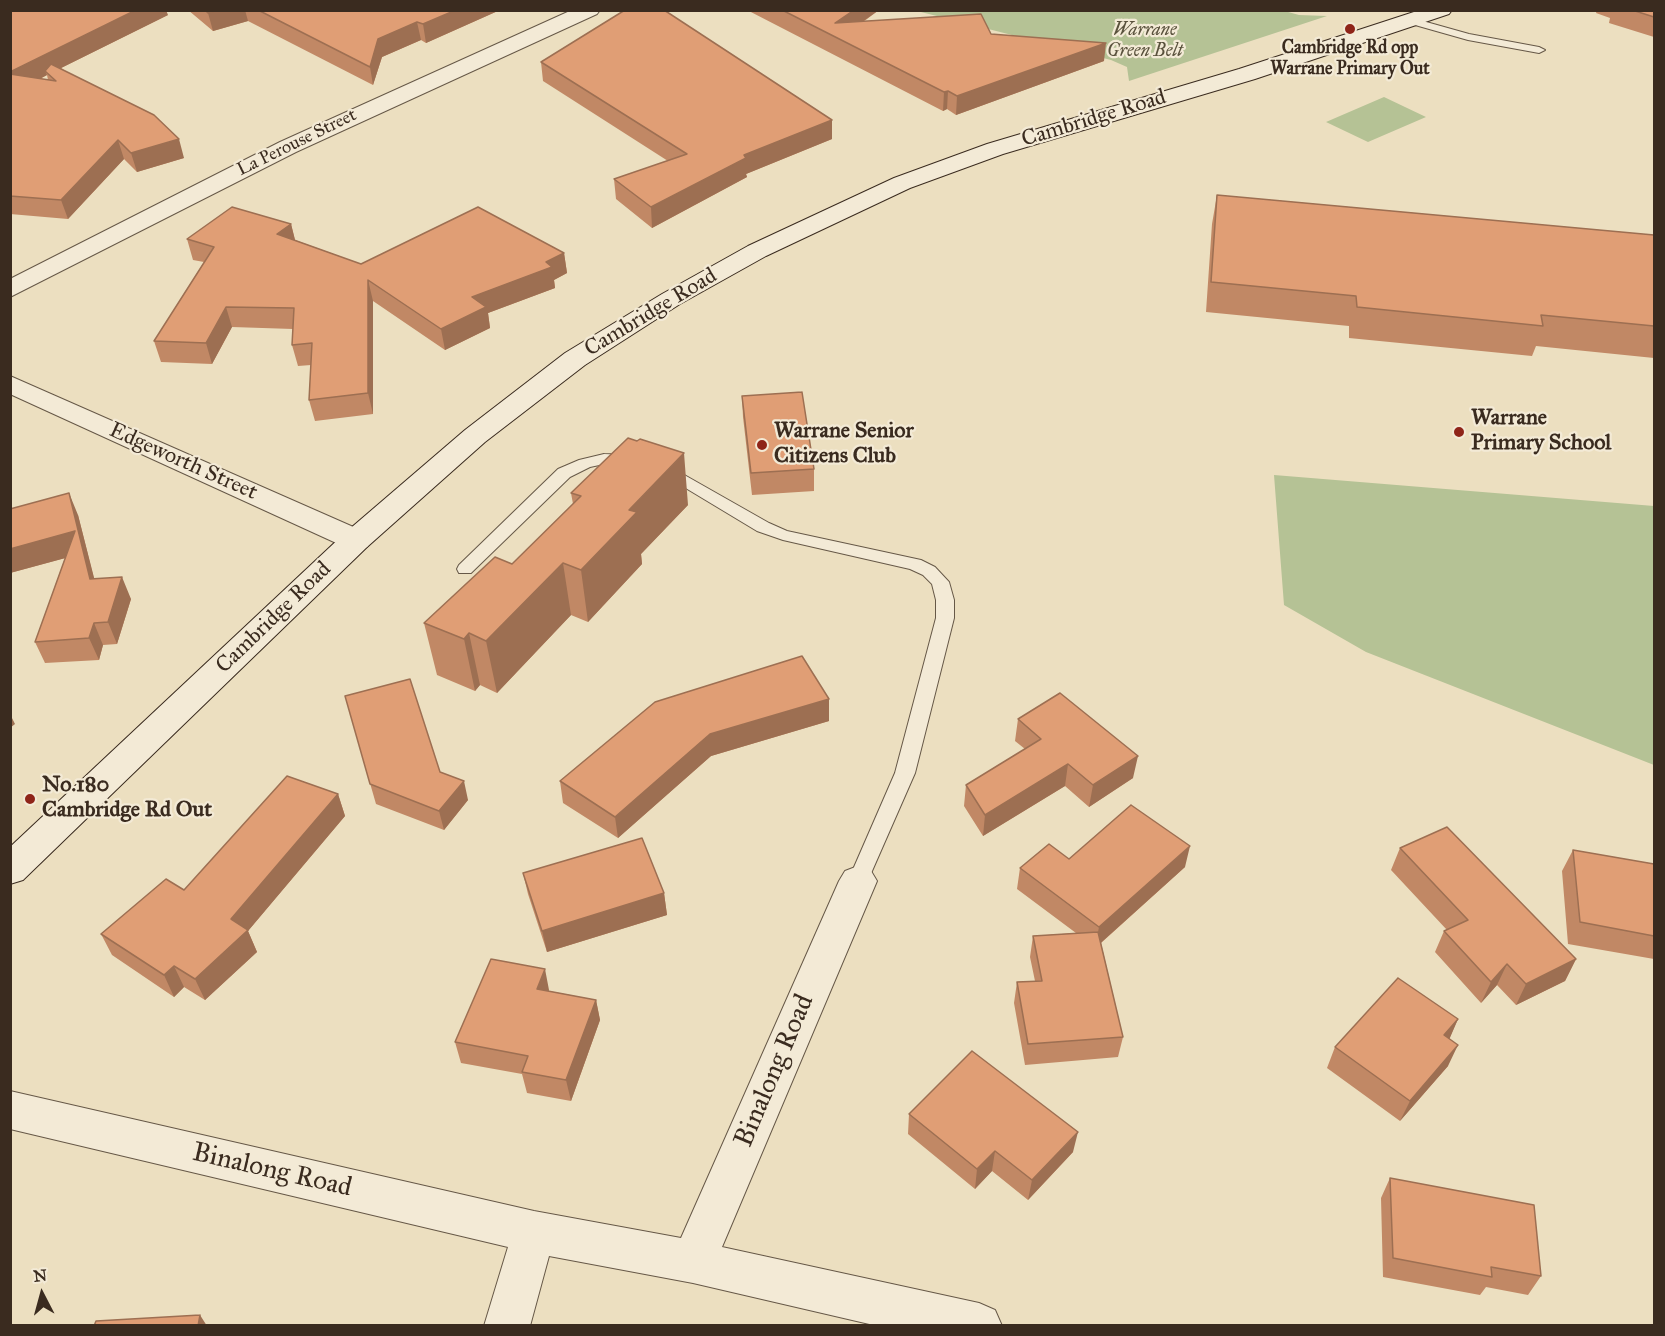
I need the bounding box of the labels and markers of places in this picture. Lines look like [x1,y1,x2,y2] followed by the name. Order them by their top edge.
[1343,22,1357,36] marker: Cambridge Rd opp Warrane Primary Out
[1270,38,1430,80] place label: Cambridge Rd opp Warrane Primary Out
[1471,406,1611,458] place label: Warrane Primary School
[774,419,914,470] place label: Warrane Senior Citizens Club
[1452,425,1466,439] marker: Warrane Primary School
[755,438,769,452] marker: Warrane Senior Citizens Club
[42,773,212,824] place label: No.180 Cambridge Rd Out
[23,792,37,806] marker: No.180 Cambridge Rd Out

